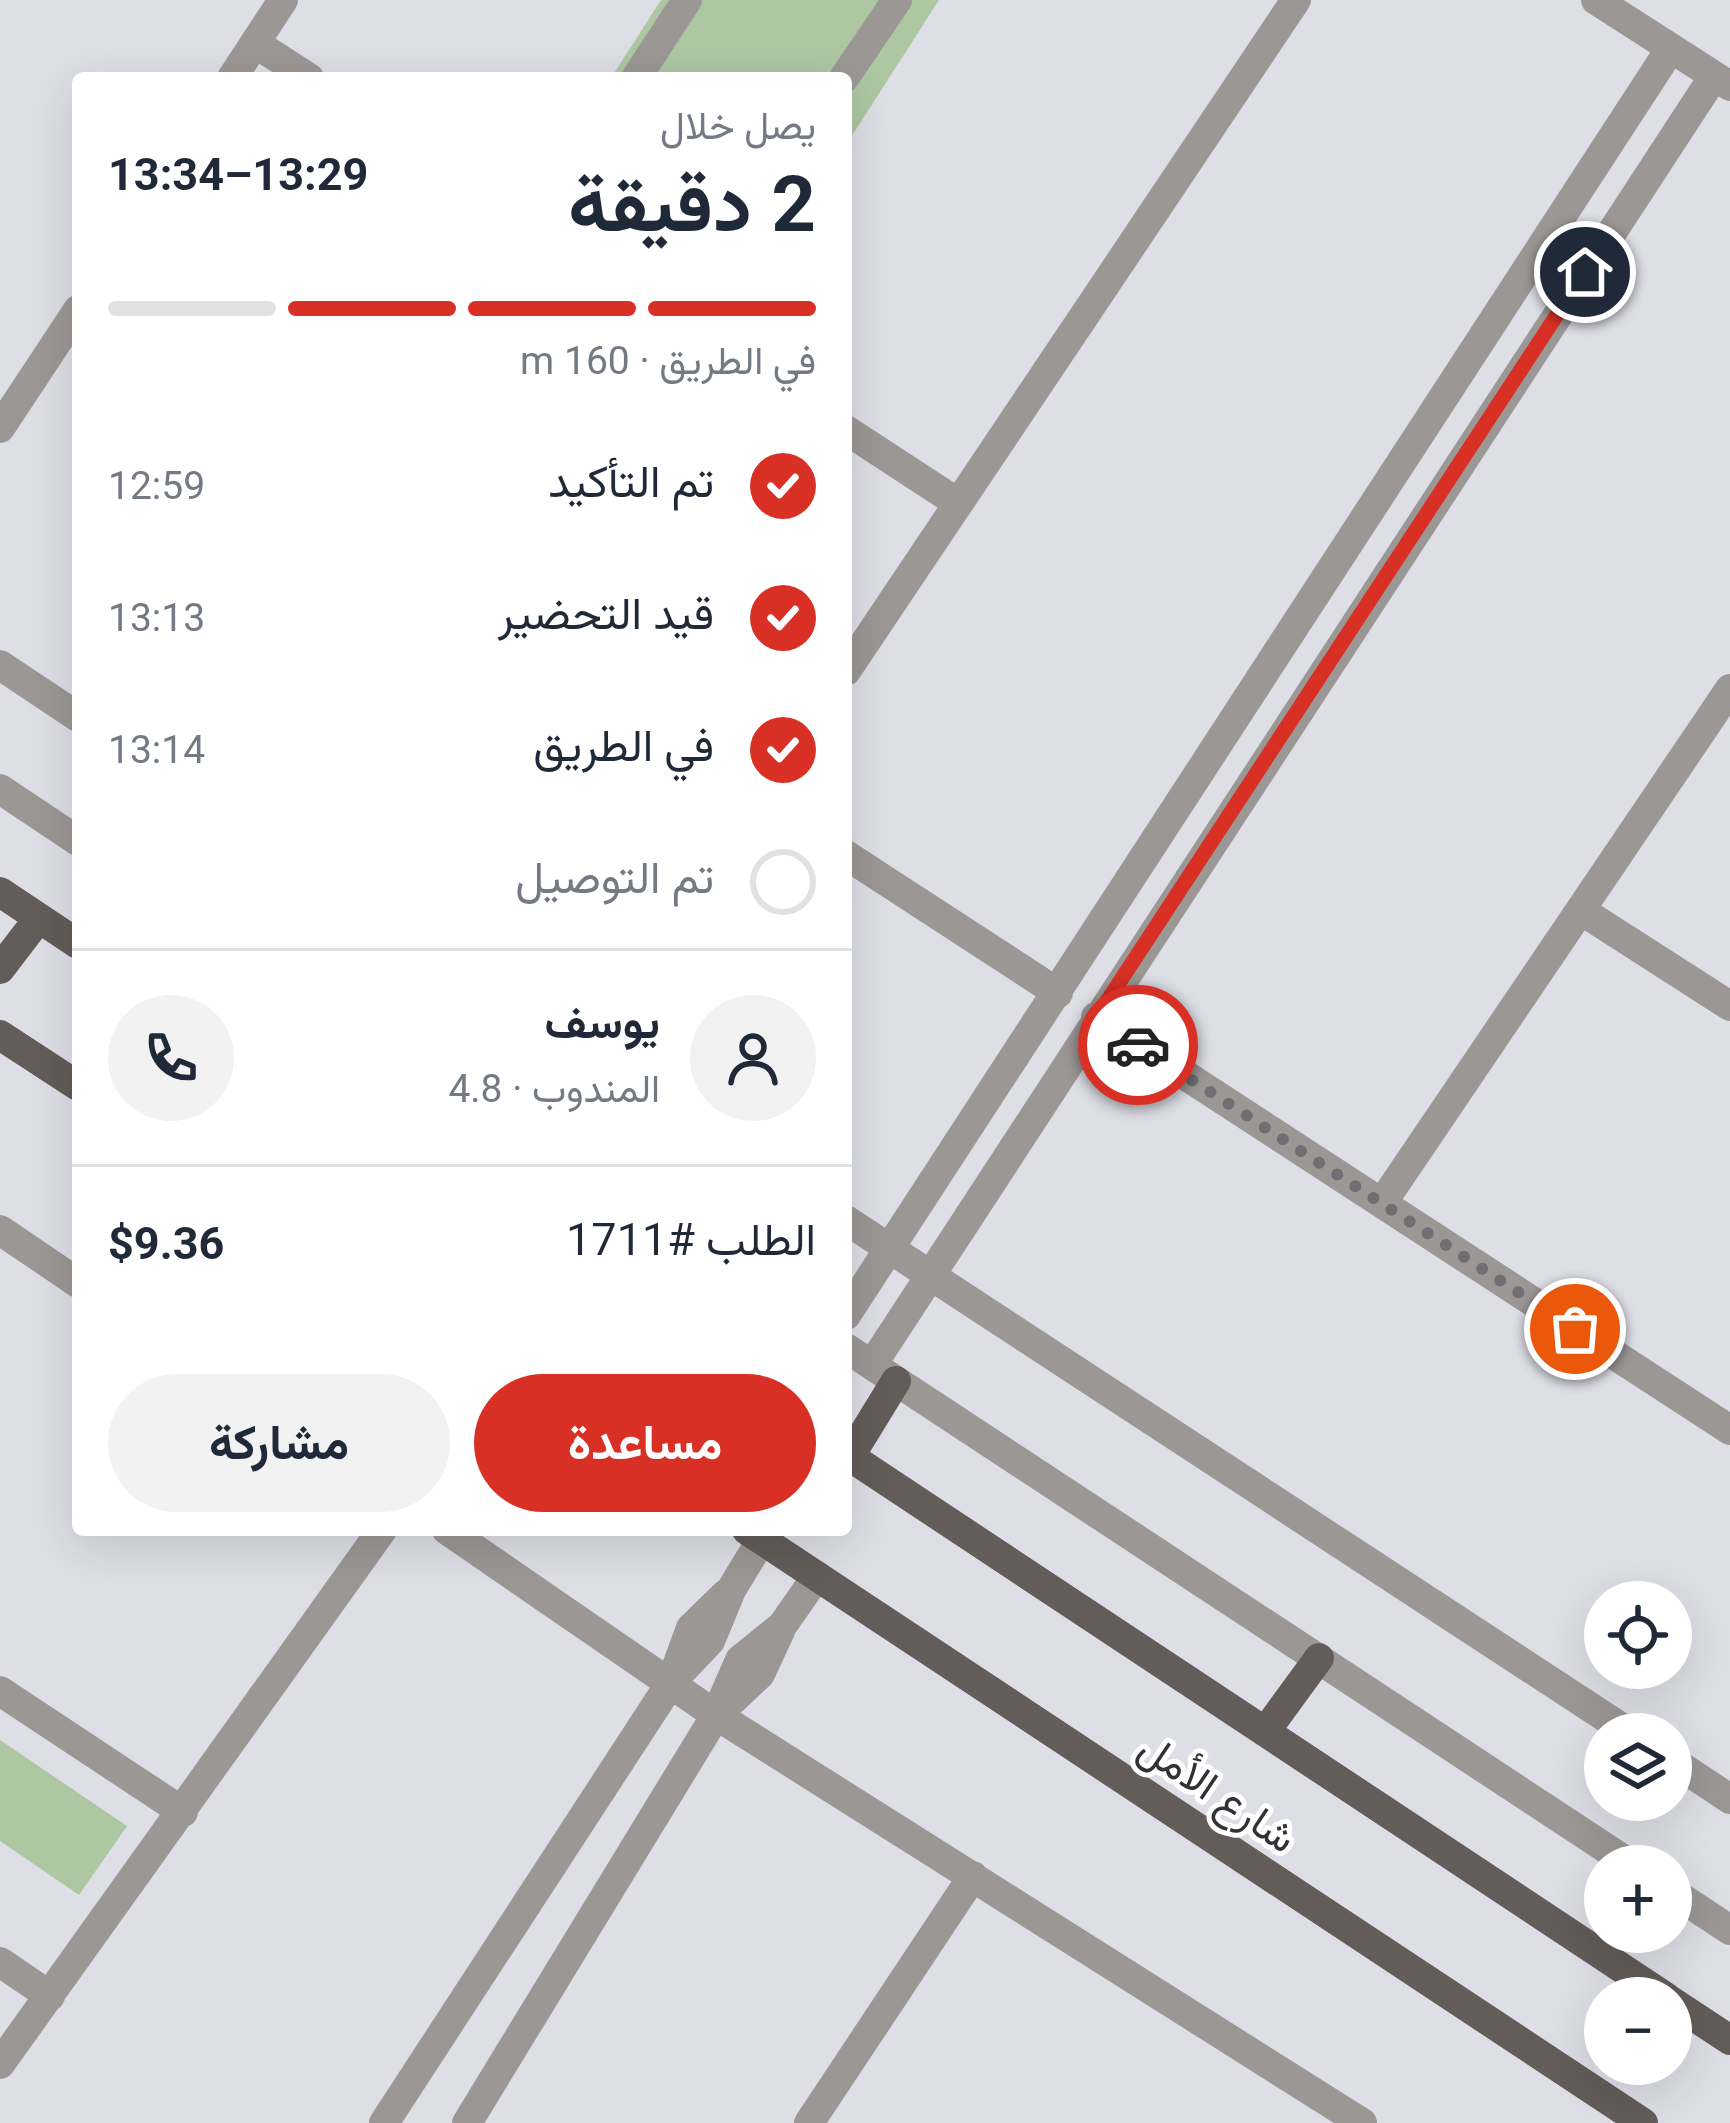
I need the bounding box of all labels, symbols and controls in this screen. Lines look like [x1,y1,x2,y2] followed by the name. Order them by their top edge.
[660,103,816,149] text: يصل خلال
[108,148,368,201] text: 13:29–13:34
[568,159,816,250] text: 2 دقيقة
[1534,221,1636,323] pin
[1552,239,1618,305] icon: home
[520,338,816,384] text: في الطريق · 160 m
[750,453,816,519] icon: check
[548,455,714,508] text: تم التأكيد
[108,463,205,509] text: 12:59
[750,585,816,651] icon: check
[498,587,714,640] text: قيد التحضير
[108,595,205,641] text: 13:13
[750,717,816,783] icon: check
[533,719,714,772] text: في الطريق
[108,727,205,773] text: 13:14
[515,851,714,904] text: تم التوصيل
[1078,985,1198,1105] courier
[108,995,234,1121] button: phone
[690,995,816,1121] button: person
[545,996,660,1049] text: يوسف
[1105,1012,1171,1078] icon: car
[448,1066,660,1112] text: المندوب · 4.8
[566,1213,816,1266] text: الطلب #1711
[108,1217,224,1270] text: $9.36
[1524,1278,1626,1380] pin
[1542,1296,1608,1362] icon: bag
[108,1374,450,1512] button: مشاركة
[474,1374,816,1512] button: مساعدة
[1584,1581,1692,2085] map controls
[1584,1581,1692,1689] button: locate
[1584,1713,1692,1821] button: layers
[1128,1722,1306,1866] street label: شارع الأمل
[1584,1845,1692,1953] button: +
[1584,1977,1692,2085] button: −

